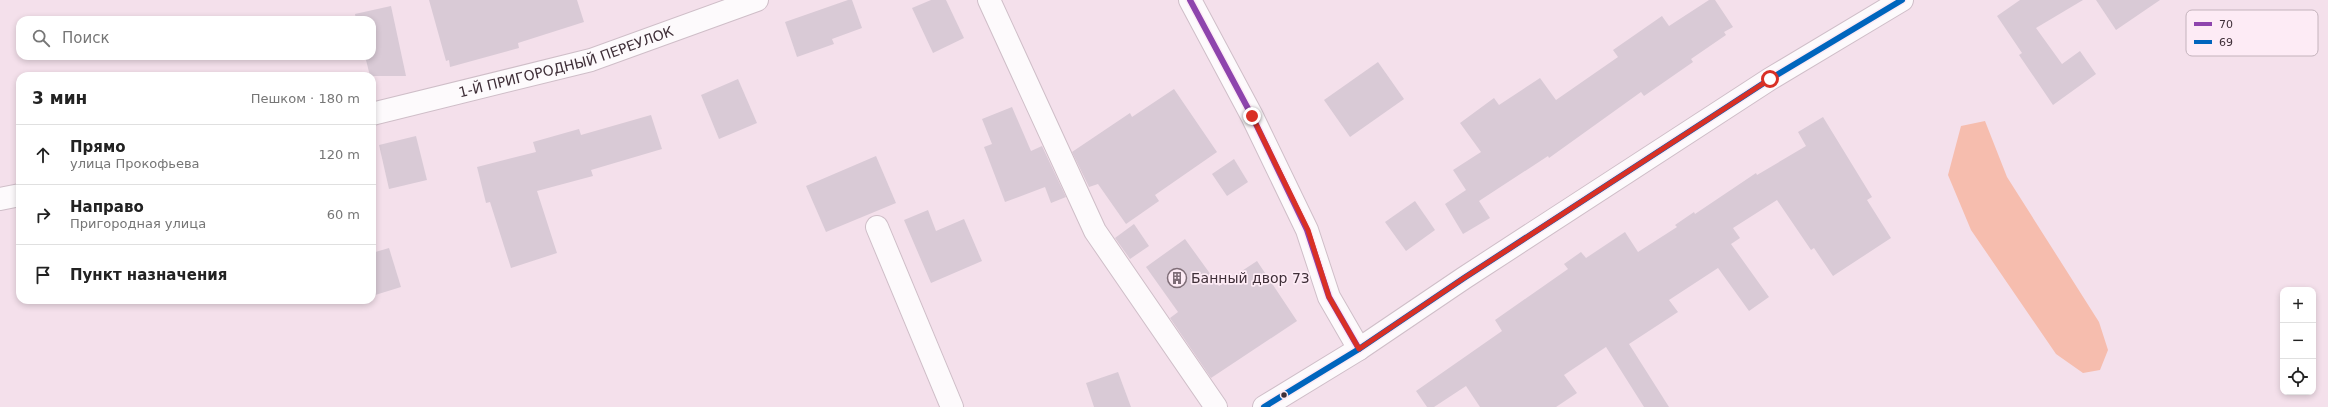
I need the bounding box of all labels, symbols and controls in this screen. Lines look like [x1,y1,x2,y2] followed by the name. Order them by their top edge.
[2186,10,2318,56] legend
[16,16,376,60] search box
[2219,18,2233,31] text: 70
[457,23,676,100] street label: 1-Й ПРИГОРОДНЫЙ ПЕРЕУЛОК
[30,27,52,49] icon: search
[62,29,110,47] text: Поиск
[2219,36,2233,49] text: 69
[1761,70,1779,88] route start
[32,88,87,108] text: 3 мин
[251,91,360,106] text: Пешком · 180 m
[1243,107,1261,125] route end
[70,138,126,156] text: Прямо
[32,144,54,166] icon: ahead
[318,147,360,162] text: 120 m
[70,156,200,171] text: улица Прокофьева
[70,198,144,216] text: Направо
[32,204,54,226] icon: right
[327,207,360,222] text: 60 m
[70,216,206,231] text: Пригородная улица
[32,264,54,286] icon: arrive
[70,266,227,284] text: Пункт назначения
[1166,267,1188,289] building icon: Банный двор 73
[1191,270,1310,286] place label: Банный двор 73
[2280,287,2316,395] map controls
[2280,287,2316,323] button: +
[2280,323,2316,359] button: −
[2280,359,2316,395] button: locate
[1279,390,1289,400] unlabelled marker

